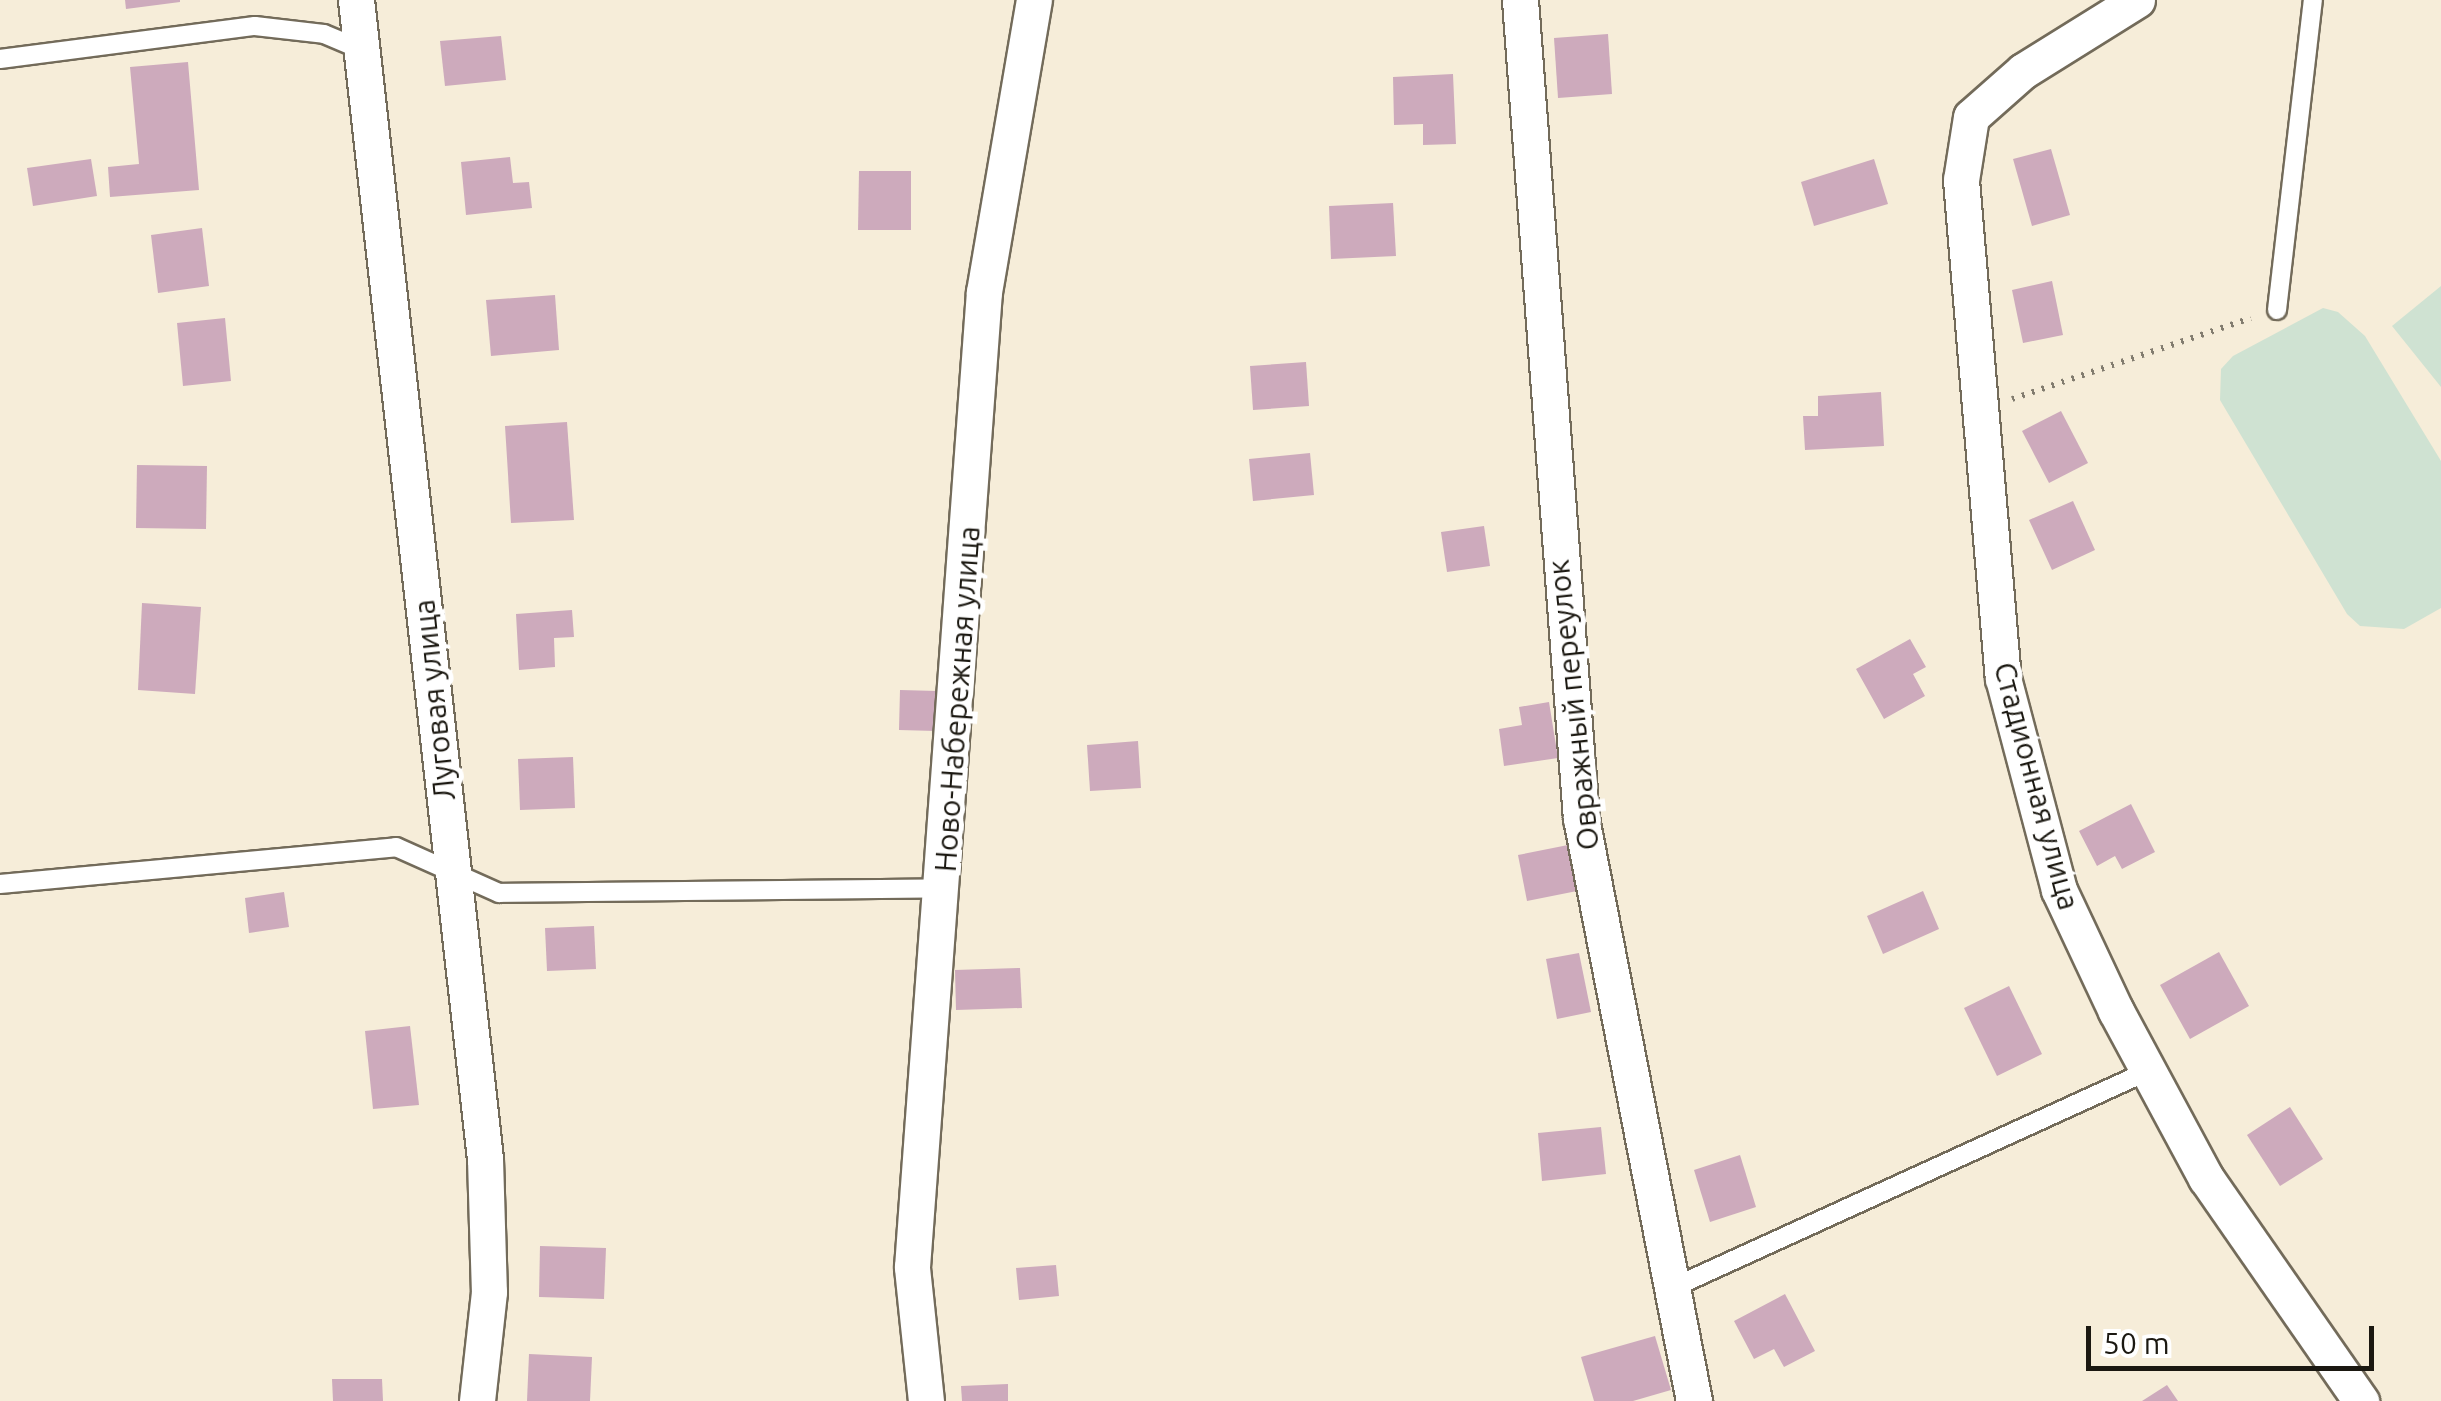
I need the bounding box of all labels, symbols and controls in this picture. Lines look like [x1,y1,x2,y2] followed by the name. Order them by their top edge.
[927,525,987,873] street label: Ново-Набережная улица
[1540,558,1606,852] street label: Овражный переулок
[406,598,462,802] street label: Луговая улица
[1987,658,2087,914] street label: Стадионная улица
[2091,1306,2378,1368] scale bar
[2103,1326,2170,1360] text: 50 m

